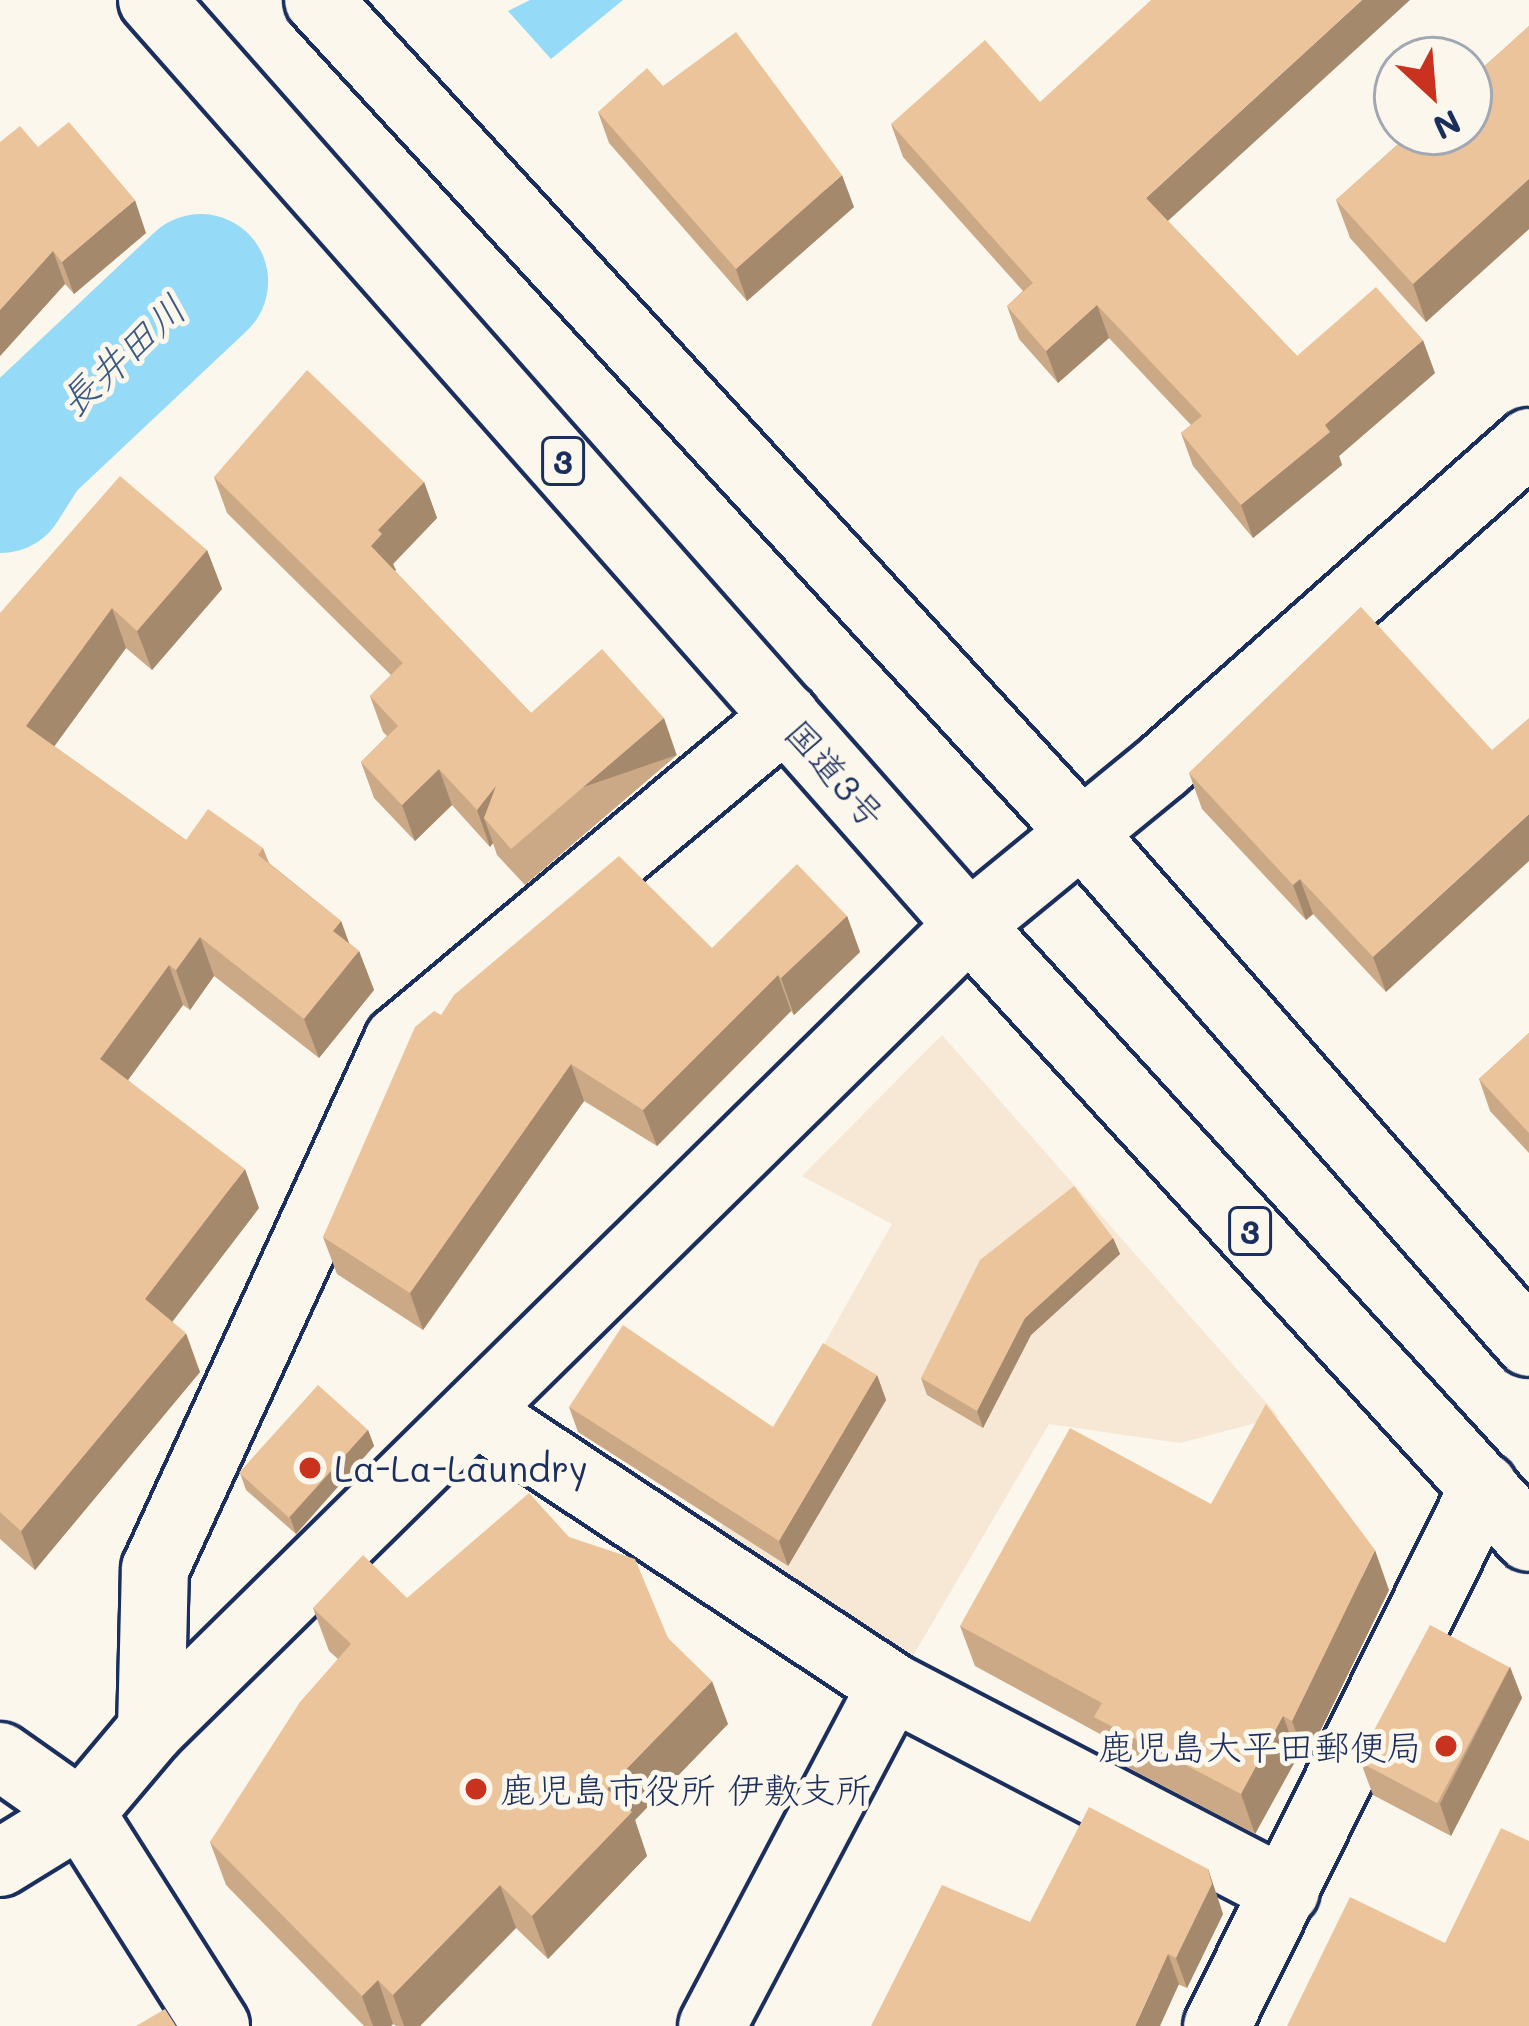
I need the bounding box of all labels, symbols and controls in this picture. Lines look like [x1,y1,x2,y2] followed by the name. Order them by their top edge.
[1373,36,1493,156] north arrow
[1427,101,1468,151] text: N
[49,285,195,425] water label: 長井田川
[539,434,587,488] road number: 3
[777,710,895,836] street label: 国道3号
[1226,1204,1274,1258] road number: 3
[334,1446,588,1490] place label: La-La-Laundry
[297,1455,323,1481] marker: La-La-Laundry
[1098,1724,1422,1768] place label: 鹿児島大平田郵便局
[1433,1733,1459,1759] marker: 鹿児島大平田郵便局
[500,1767,872,1811] place label: 鹿児島市役所 伊敷支所
[463,1776,489,1802] marker: 鹿児島市役所 伊敷支所

